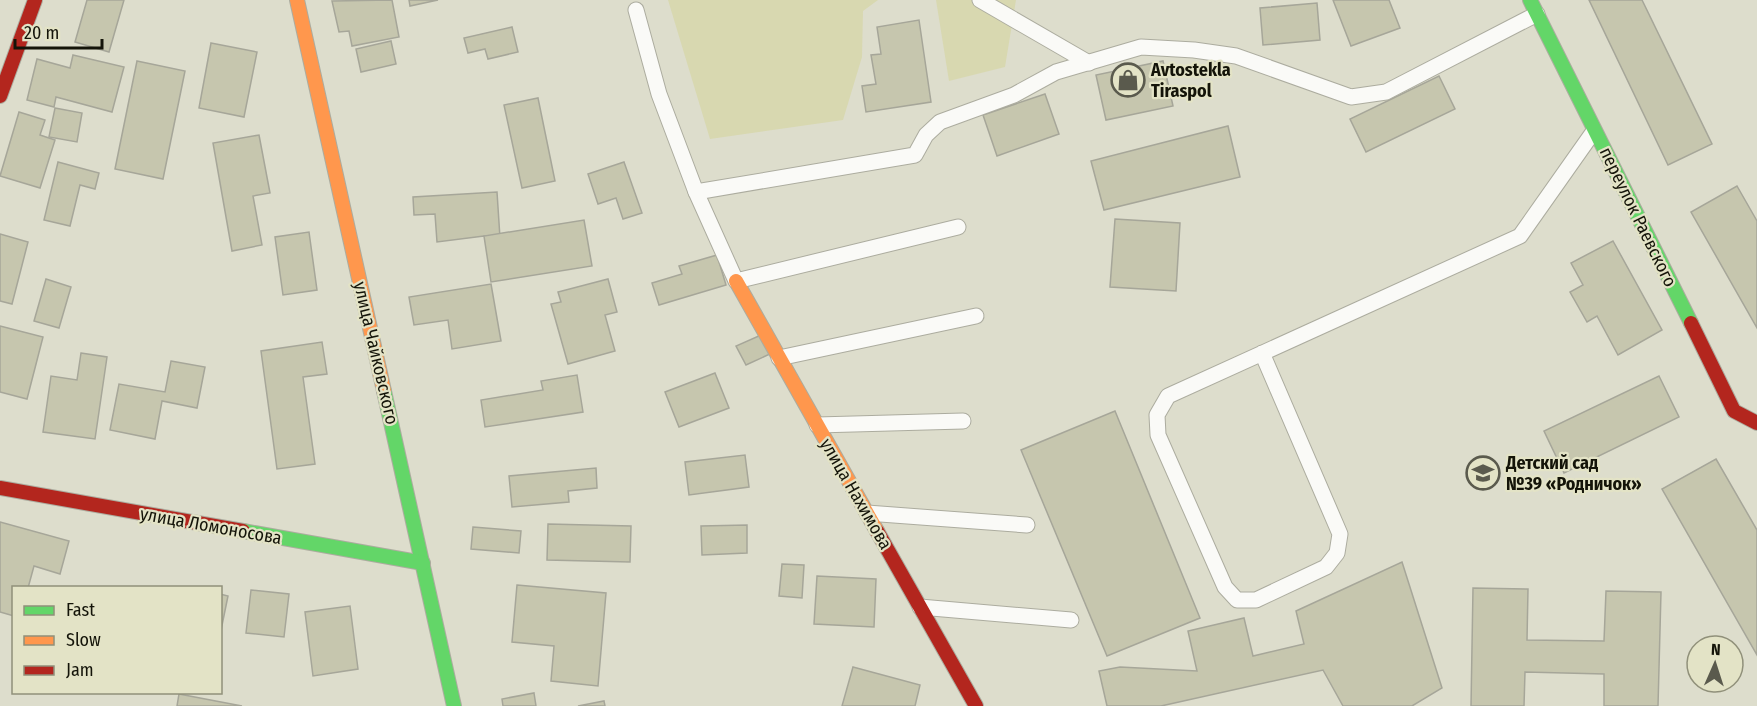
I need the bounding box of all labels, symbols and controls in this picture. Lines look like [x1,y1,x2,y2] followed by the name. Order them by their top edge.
[15,12,102,50] scale bar
[24,22,59,44] text: 20 m
[1150,59,1231,102] place label: Avtostekla Tiraspol
[1110,62,1146,98] shop icon: Avtostekla Tiraspol
[1595,144,1681,290] street label: переулок Раевского
[349,279,403,427] street label: улица Чайковского
[815,434,897,554] street label: улица Нахимова
[1505,452,1642,495] place label: Детский сад №39 «Родничок»
[1465,455,1501,491] school or university icon: Детский сад №39 «Родничок»
[138,503,284,549] street label: улица Ломоносова
[12,586,222,694] legend
[66,599,95,621] text: Fast
[66,629,101,651] text: Slow
[1685,634,1745,694] north arrow
[1710,640,1721,659] text: N
[66,659,94,681] text: Jam

